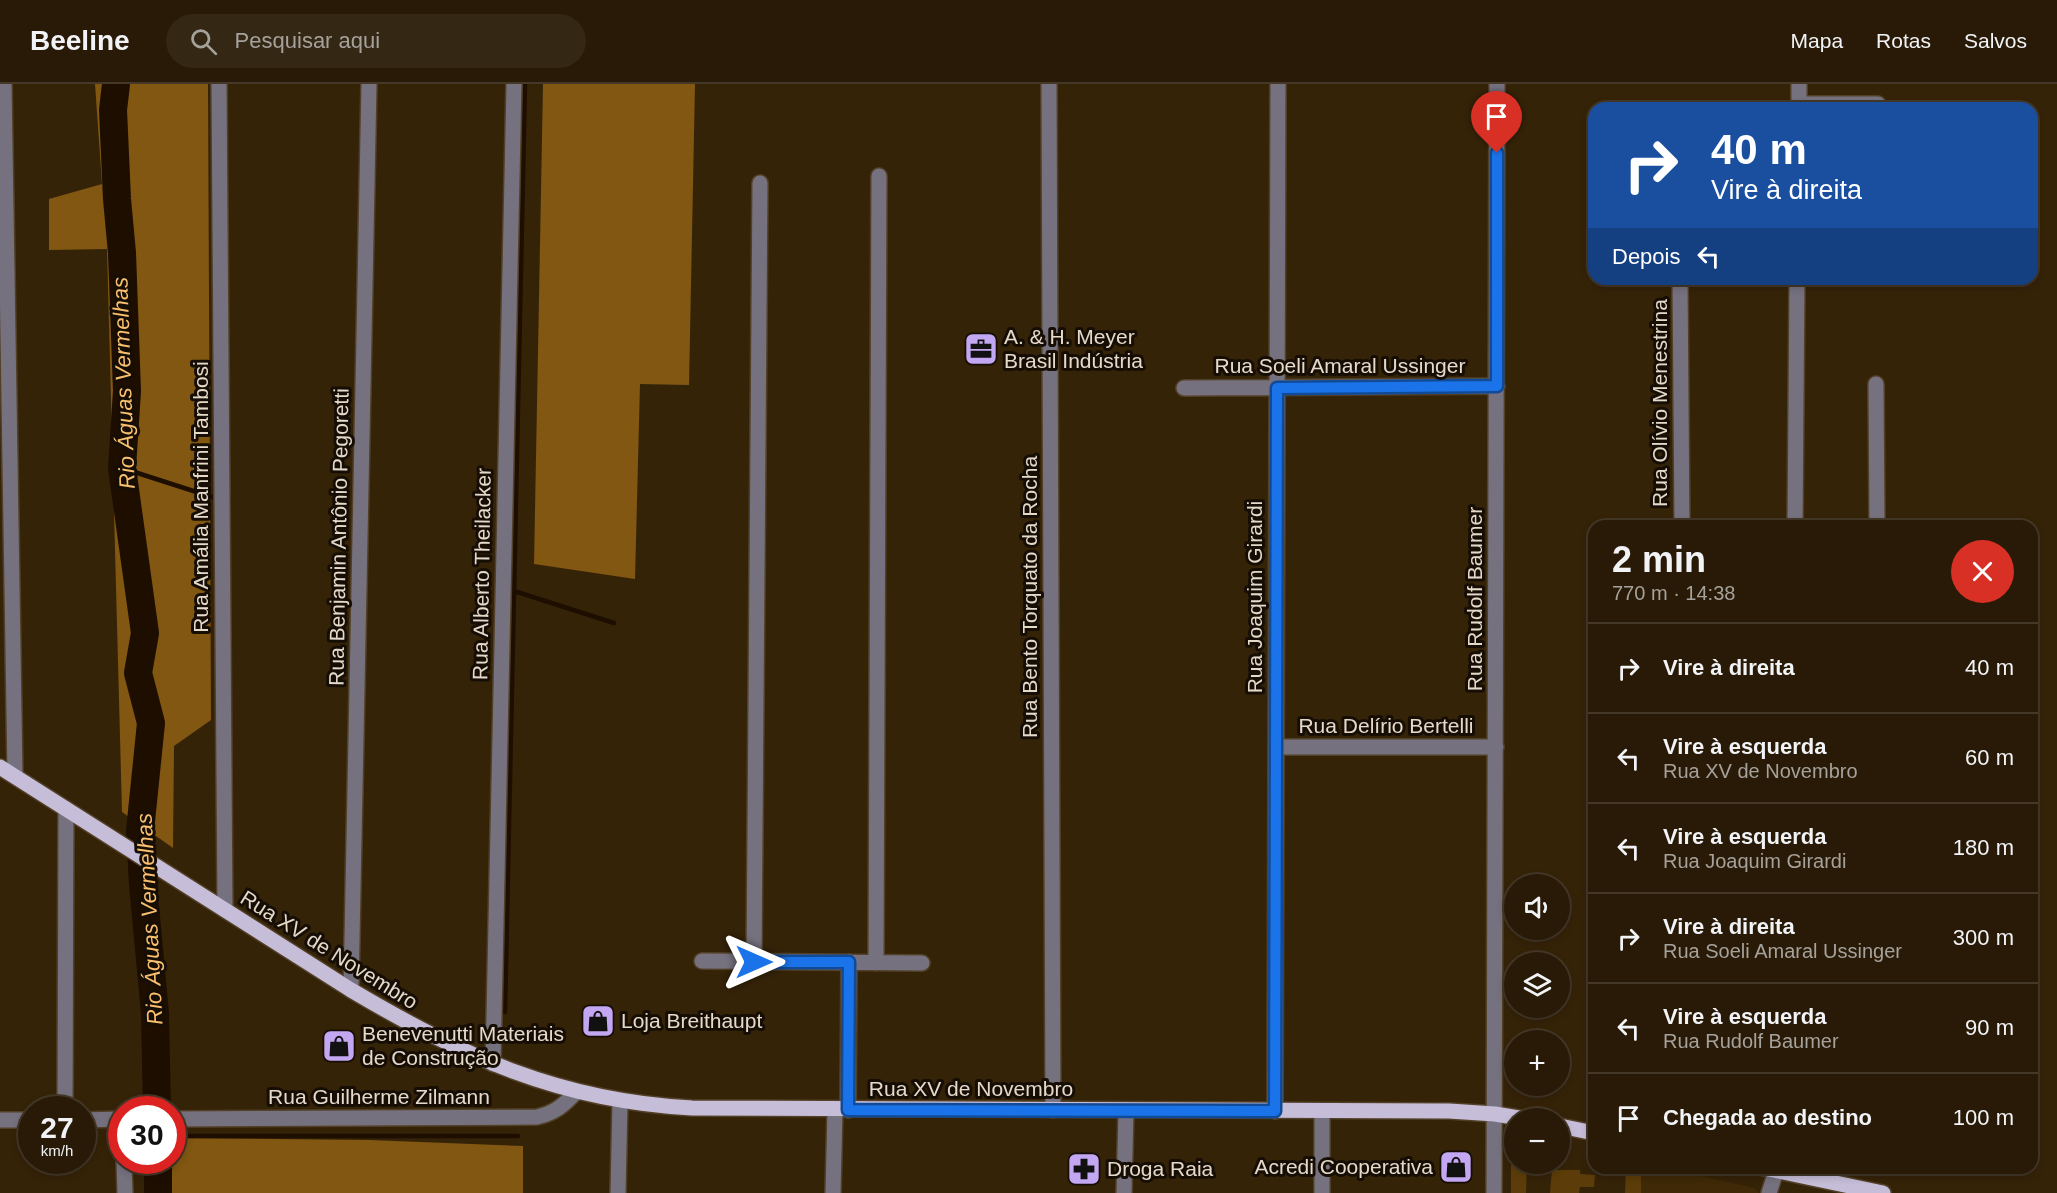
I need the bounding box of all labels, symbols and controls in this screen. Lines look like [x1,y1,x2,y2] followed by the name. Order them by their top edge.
[166,14,586,68] search box
[30,25,130,56] text: Beeline
[187,25,220,58] icon: search
[235,28,380,53] text: Pesquisar aqui
[1791,29,1843,52] text: Mapa
[1876,29,1931,52] text: Rotas
[1964,29,2027,52] text: Salvos
[1471,91,1522,153] pin
[1480,100,1513,133] icon: arrive
[1612,126,1690,204] icon: right
[1711,126,1807,173] text: 40 m
[1711,175,1862,205] text: Vire à direita
[1692,240,1725,273] icon: left
[1612,244,1680,269] text: Depois
[107,277,140,489] water label: Rio Águas Vermelhas
[1648,299,1671,507] street label: Rua Olívio Menestrina
[1004,325,1143,372] place label: A. & H. Meyer Brasil Indústria
[963,331,999,367] office icon: A. & H. Meyer Brasil Indústria
[1215,354,1465,377] street label: Rua Soeli Amaral Ussinger
[189,361,212,633] street label: Rua Amália Manfrini Tambosi
[324,388,353,686] street label: Rua Benjamin Antônio Pegoretti
[1018,456,1041,738] street label: Rua Bento Torquato da Rocha
[468,468,495,680] street label: Rua Alberto Theilacker
[1243,501,1266,693] street label: Rua Joaquim Girardi
[1463,507,1486,691] street label: Rua Rudolf Baumer
[1612,539,1706,580] text: 2 min
[1951,540,2014,603] button: close
[1612,582,1735,604] text: 770 m · 14:38
[1612,652,1645,685] icon: right
[1663,655,1795,680] text: Vire à direita
[1965,655,2014,680] text: 40 m
[1298,714,1474,737] street label: Rua Delírio Bertelli
[1663,734,1826,759] text: Vire à esquerda
[1612,742,1645,775] icon: left
[1965,745,2014,770] text: 60 m
[1663,760,1858,782] text: Rua XV de Novembro
[131,812,168,1025] water label: Rio Águas Vermelhas
[1663,824,1826,849] text: Vire à esquerda
[1612,832,1645,865] icon: left
[1953,835,2014,860] text: 180 m
[1663,850,1846,872] text: Rua Joaquim Girardi
[1504,874,1570,1174] map controls
[1504,874,1570,940] button: sound
[237,886,422,1013] street label: Rua XV de Novembro
[1663,914,1795,939] text: Vire à direita
[1612,922,1645,955] icon: right
[1953,925,2014,950] text: 300 m
[722,930,786,994] position arrow
[1663,940,1902,962] text: Rua Soeli Amaral Ussinger
[1504,952,1570,1018] button: layers
[580,1003,616,1039] shop icon: Loja Breithaupt
[1663,1004,1826,1029] text: Vire à esquerda
[621,1009,762,1032] place label: Loja Breithaupt
[1612,1012,1645,1045] icon: left
[1965,1015,2014,1040] text: 90 m
[362,1022,564,1069] place label: Benevenutti Materiais de Construção
[321,1028,357,1064] shop icon: Benevenutti Materiais de Construção
[1504,1030,1570,1096] button: +
[1663,1030,1839,1052] text: Rua Rudolf Baumer
[869,1077,1073,1100] street label: Rua XV de Novembro
[268,1085,490,1108] street label: Rua Guilherme Zilmann
[108,1096,186,1174] speed limit sign: 30
[1612,1102,1645,1135] icon: arrive
[1663,1105,1872,1130] text: Chegada ao destino
[1953,1105,2014,1130] text: 100 m
[1504,1108,1570,1174] button: −
[40,1111,74,1144] text: 27
[41,1142,73,1159] text: km/h
[1438,1149,1474,1185] shop icon: Acredi Cooperativa
[1066,1151,1102,1187] pharmacy icon: Droga Raia
[1254,1155,1433,1178] place label: Acredi Cooperativa
[1107,1157,1214,1180] place label: Droga Raia

